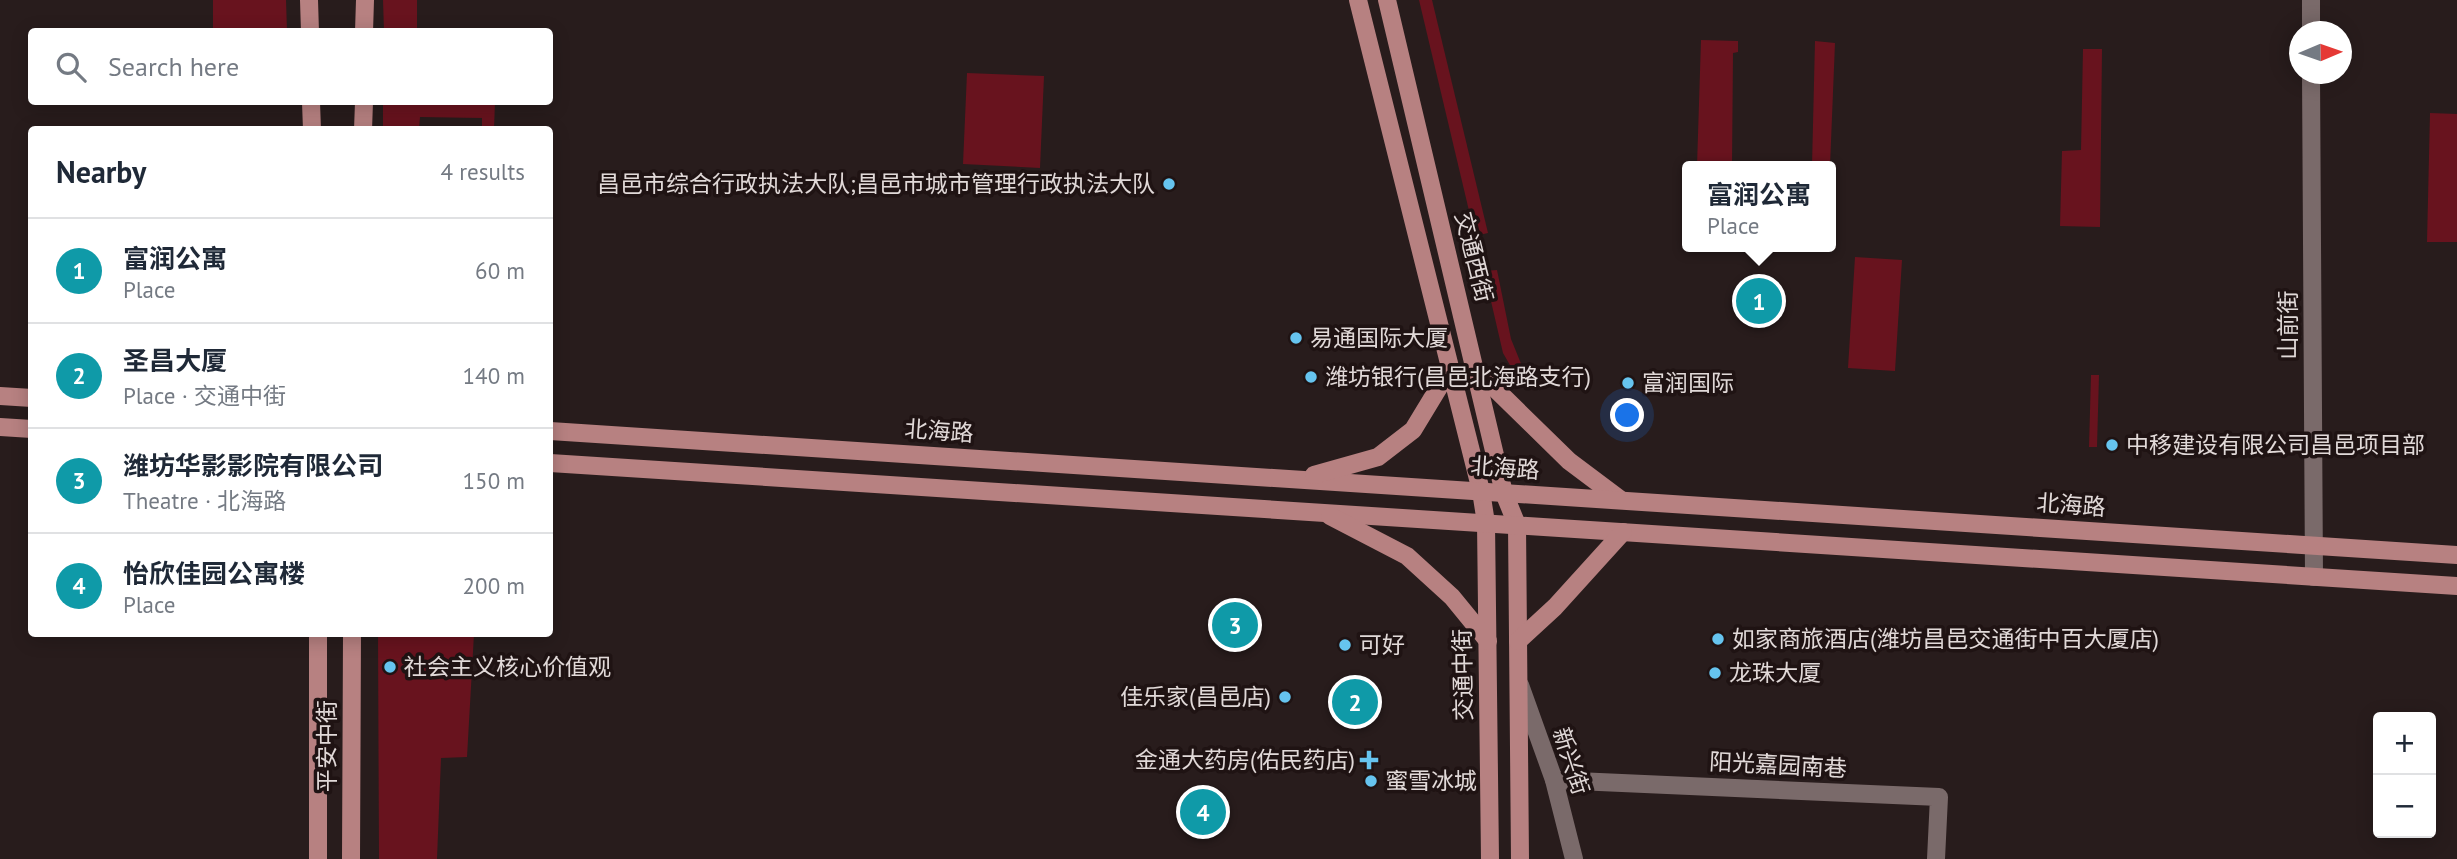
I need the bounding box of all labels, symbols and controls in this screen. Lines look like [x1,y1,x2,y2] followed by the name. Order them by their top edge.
[2289,21,2352,84] north arrow
[28,28,553,105] search box
[52,48,90,86] icon: search
[108,50,239,83] text: Search here
[56,152,146,191] text: Nearby
[441,157,525,186] text: 4 results
[1682,161,1836,252] popup
[597,169,1155,198] place label: 昌邑市综合行政执法大队;昌邑市城市管理行政执法大队
[1161,176,1177,192] marker: 昌邑市综合行政执法大队;昌邑市城市管理行政执法大队
[1707,178,1811,211] text: 富润公寓
[1449,209,1500,305] street label: 交通西街
[1707,211,1760,240] text: Place
[123,242,227,275] text: 富润公寓
[72,256,86,285] text: 1
[475,256,525,285] text: 60 m
[123,275,176,304] text: Place
[1736,275,1782,327] pin: 1
[2273,291,2302,360] street label: 山前街
[1310,323,1448,352] place label: 易通国际大厦
[1288,330,1304,346] marker: 易通国际大厦
[123,344,227,377] text: 圣昌大厦
[72,361,86,390] text: 2
[463,361,525,390] text: 140 m
[1325,362,1591,391] place label: 潍坊银行(昌邑北海路支行)
[1642,368,1734,397] place label: 富润国际
[1303,369,1319,385] marker: 潍坊银行(昌邑北海路支行)
[1620,375,1636,391] marker: 富润国际
[123,381,286,410] text: Place · 交通中街
[1610,398,1644,432] your location
[904,414,974,447] street label: 北海路
[2126,430,2425,459] place label: 中移建设有限公司昌邑项目部
[2104,437,2120,453] marker: 中移建设有限公司昌邑项目部
[123,449,383,482] text: 潍坊华影影院有限公司
[1470,451,1540,484] street label: 北海路
[72,466,86,495] text: 3
[463,466,525,495] text: 150 m
[123,486,286,515] text: Theatre · 北海路
[2036,488,2106,521] street label: 北海路
[123,557,305,590] text: 怡欣佳园公寓楼
[72,571,86,600] text: 4
[463,571,525,600] text: 200 m
[123,590,176,619] text: Place
[1212,599,1258,651] pin: 3
[1732,624,2159,653] place label: 如家商旅酒店(潍坊昌邑交通街中百大厦店)
[1447,629,1478,721] street label: 交通中街
[1359,630,1405,659] place label: 可好
[1710,631,1726,647] marker: 如家商旅酒店(潍坊昌邑交通街中百大厦店)
[1337,637,1353,653] marker: 可好
[404,652,611,681] place label: 社会主义核心价值观
[1729,658,1821,687] place label: 龙珠大厦
[382,659,398,675] marker: 社会主义核心价值观
[1707,665,1723,681] marker: 龙珠大厦
[1332,676,1378,728] pin: 2
[1120,682,1271,711] place label: 佳乐家(昌邑店)
[1277,689,1293,705] marker: 佳乐家(昌邑店)
[312,700,341,792] street label: 平安中街
[2373,712,2436,838] map controls
[2373,712,2436,775] button: +
[1547,724,1596,798] street label: 新兴街
[1135,745,1355,774] place label: 金通大药房(佑民药店)
[1708,746,1848,783] street label: 阳光嘉园南巷
[1361,752,1377,768] marker: 金通大药房(佑民药店)
[1385,766,1477,795] place label: 蜜雪冰城
[1363,773,1379,789] marker: 蜜雪冰城
[2373,775,2436,838] button: −
[1180,786,1226,838] pin: 4

